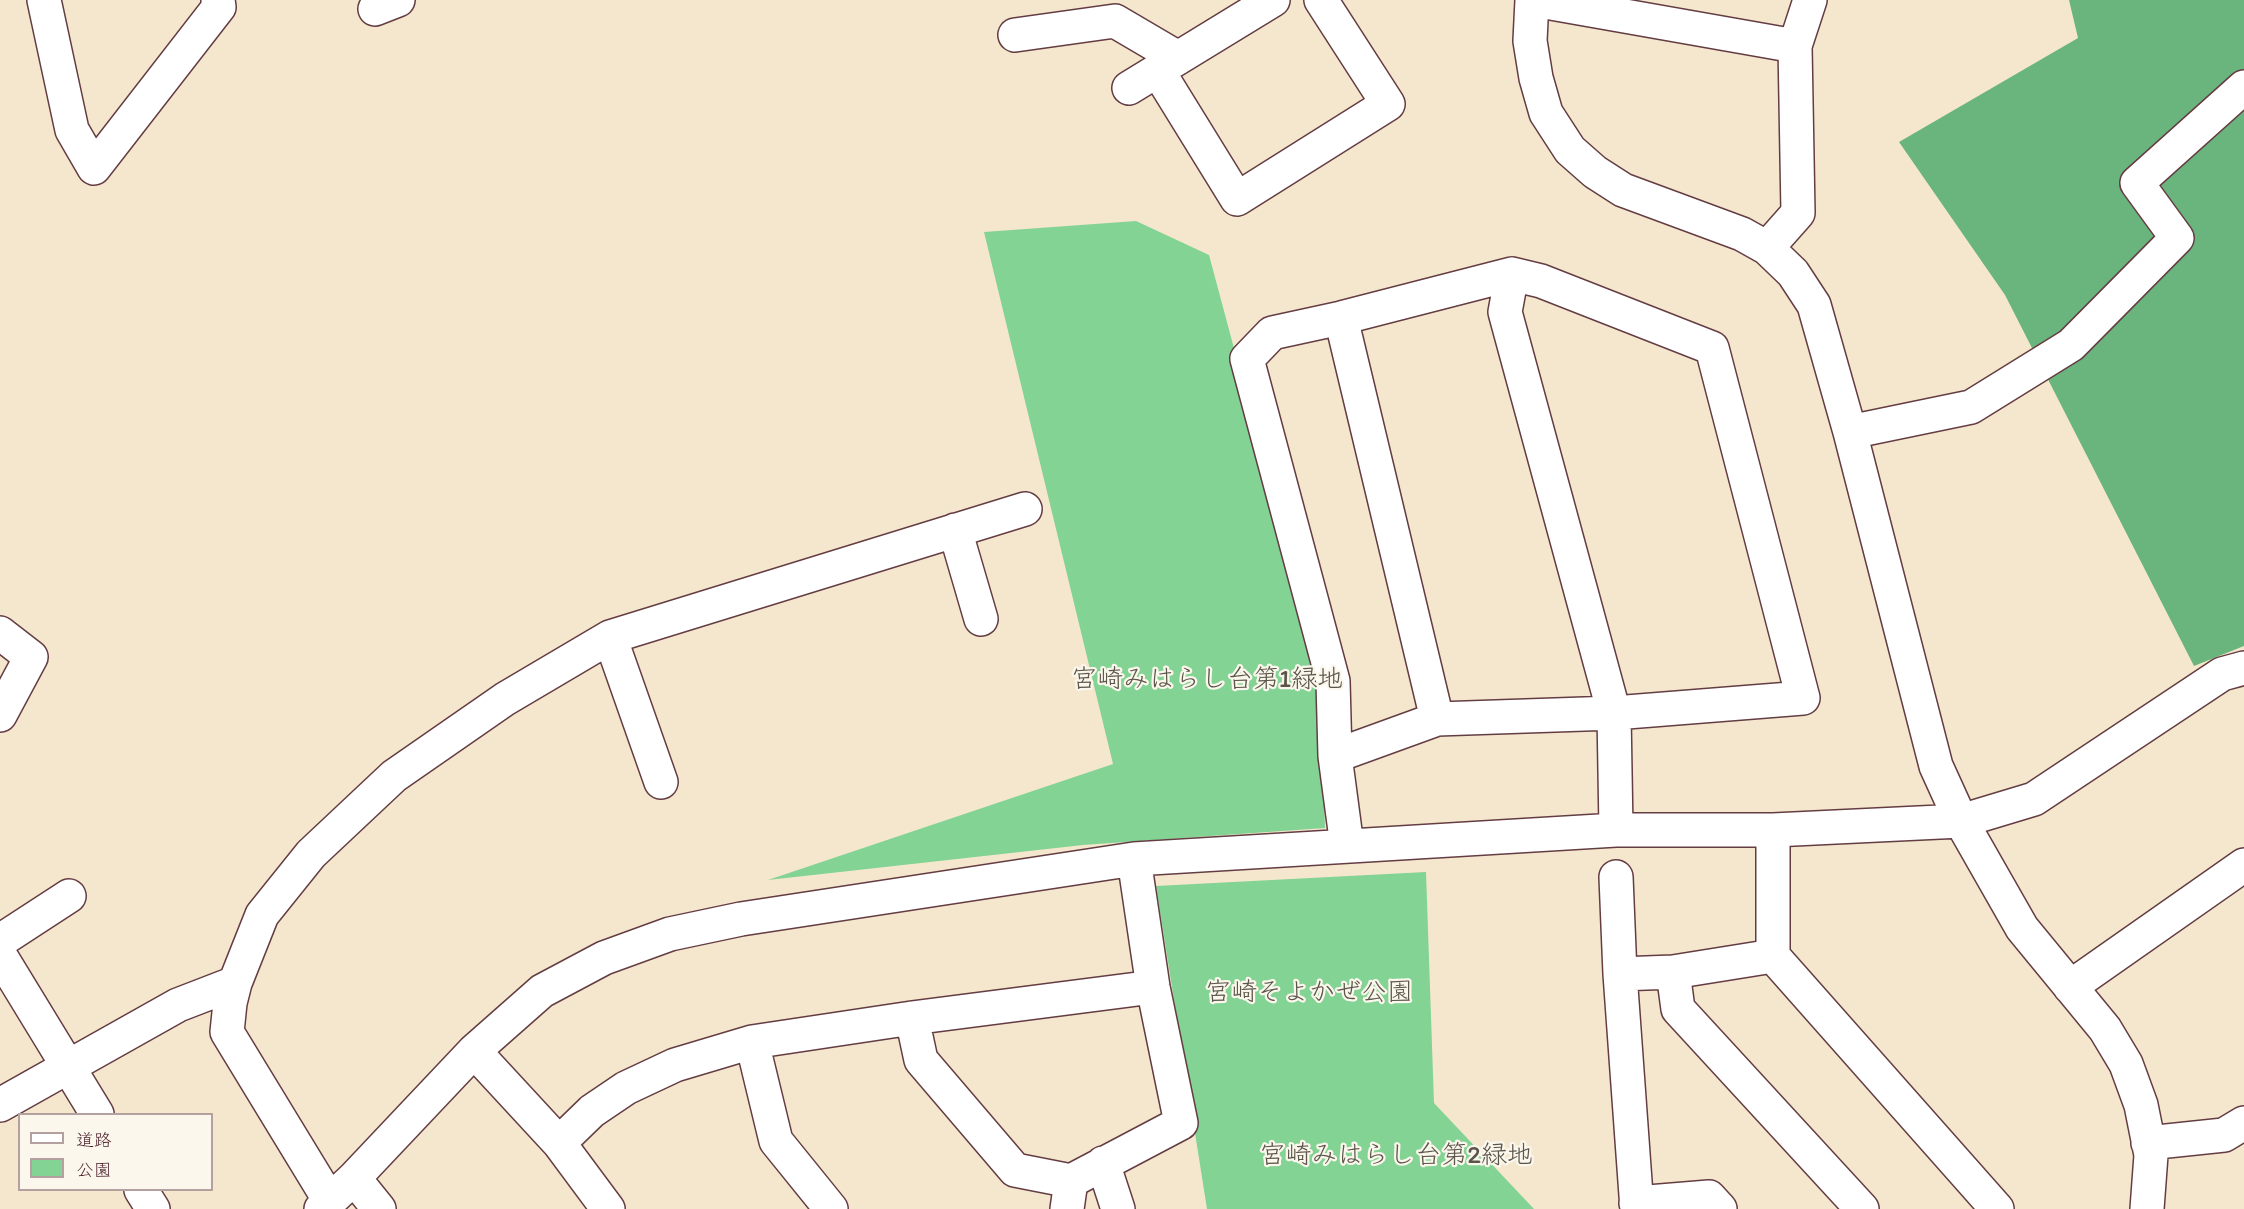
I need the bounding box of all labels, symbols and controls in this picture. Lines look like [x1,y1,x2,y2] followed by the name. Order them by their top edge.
[1071,664,1343,696] park label: 宮崎みはらし台第1緑地
[1205,977,1413,1009] park label: 宮崎そよかぜ公園
[18,1113,213,1191] legend
[76,1129,112,1151] text: 道路
[1259,1140,1533,1172] park label: 宮崎みはらし台第2緑地
[76,1159,112,1181] text: 公園

